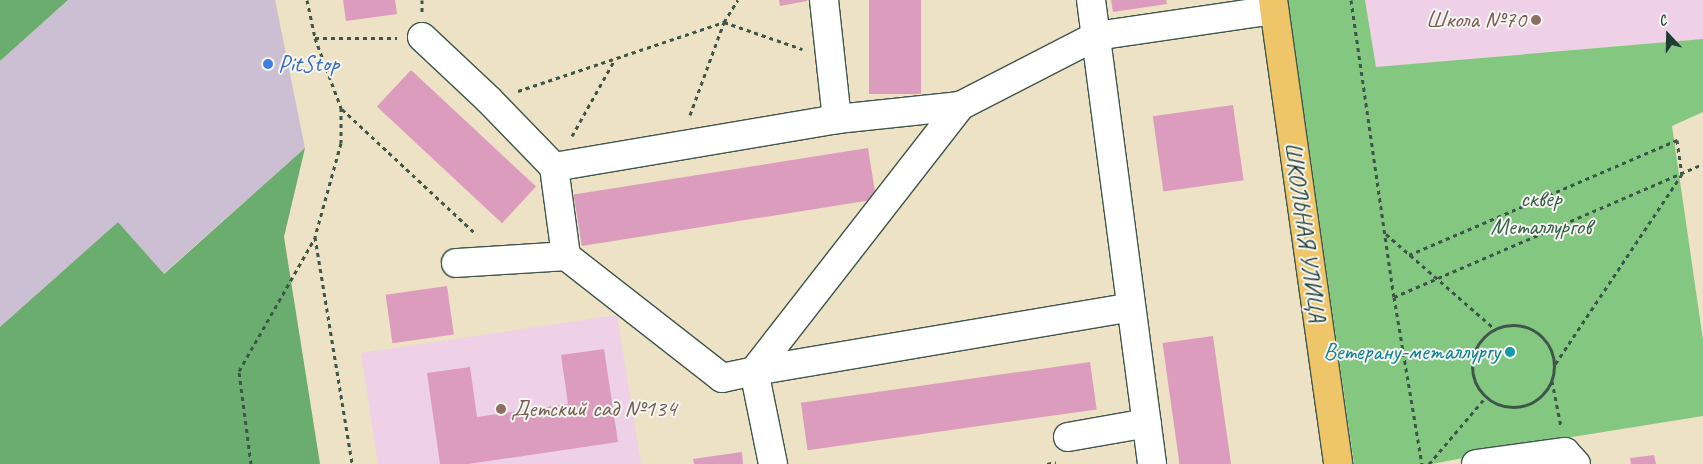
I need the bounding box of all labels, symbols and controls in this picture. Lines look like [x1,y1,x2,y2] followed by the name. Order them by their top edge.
[1426,6,1526,34] place label: Школа №70
[1643,10,1693,60] north arrow
[1656,11,1669,30] text: С
[1530,14,1542,26] marker: Школа №70
[278,50,339,78] place label: PitStop
[262,58,274,70] marker: PitStop
[1278,140,1332,324] street label: ШКОЛЬНАЯ УЛИЦА
[1491,185,1591,241] park label: сквер Металлургов
[1323,338,1500,366] place label: Ветерану-металлургу
[1504,346,1516,358] marker: Ветерану-металлургу
[511,395,677,423] place label: Детский сад №134
[495,403,507,415] marker: Детский сад №134

